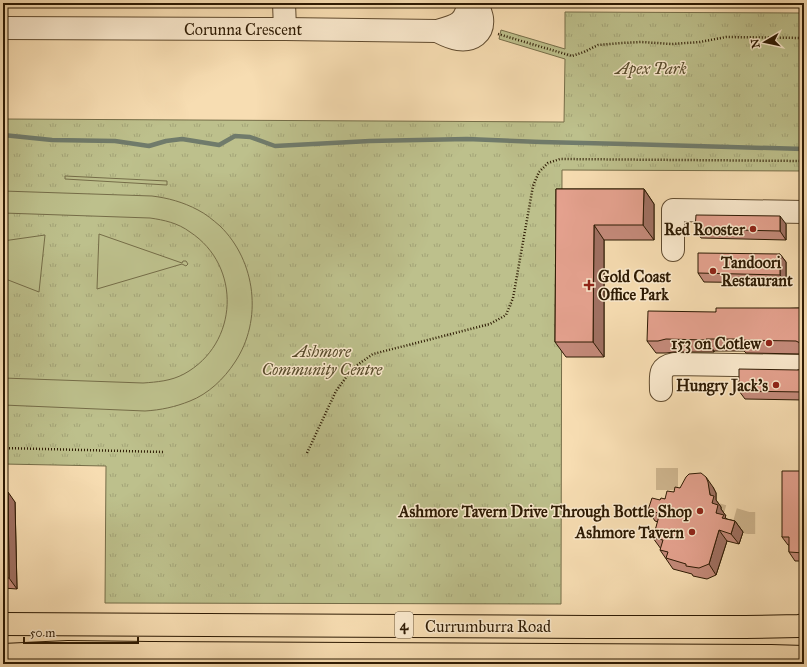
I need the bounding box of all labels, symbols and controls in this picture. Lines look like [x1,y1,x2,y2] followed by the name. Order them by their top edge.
[184,20,302,39] street label: Corunna Crescent
[745,22,785,62] north arrow
[748,37,763,49] text: N
[613,59,687,79] park label: Apex Park
[664,220,746,239] place label: Red Rooster
[748,224,758,234] marker: Red Rooster
[720,253,793,290] place label: Tandoori Restaurant
[708,266,718,276] marker: Tandoori Restaurant
[598,267,671,304] place label: Gold Coast Office Park
[583,279,595,291] marker: Gold Coast Office Park
[671,334,762,354] place label: 153 on Cotlew
[764,338,774,348] marker: 153 on Cotlew
[262,342,383,379] park label: Ashmore Community Centre
[676,376,768,396] place label: Hungry Jack's
[771,380,781,390] marker: Hungry Jack's
[398,502,692,522] place label: Ashmore Tavern Drive Through Bottle Shop
[695,506,705,516] marker: Ashmore Tavern Drive Through Bottle Shop
[575,523,684,542] place label: Ashmore Tavern
[687,527,697,537] marker: Ashmore Tavern
[395,612,413,638] road number: 4
[425,617,551,636] street label: Currumburra Road
[24,619,138,645] scale bar
[30,626,55,640] text: 50 m

